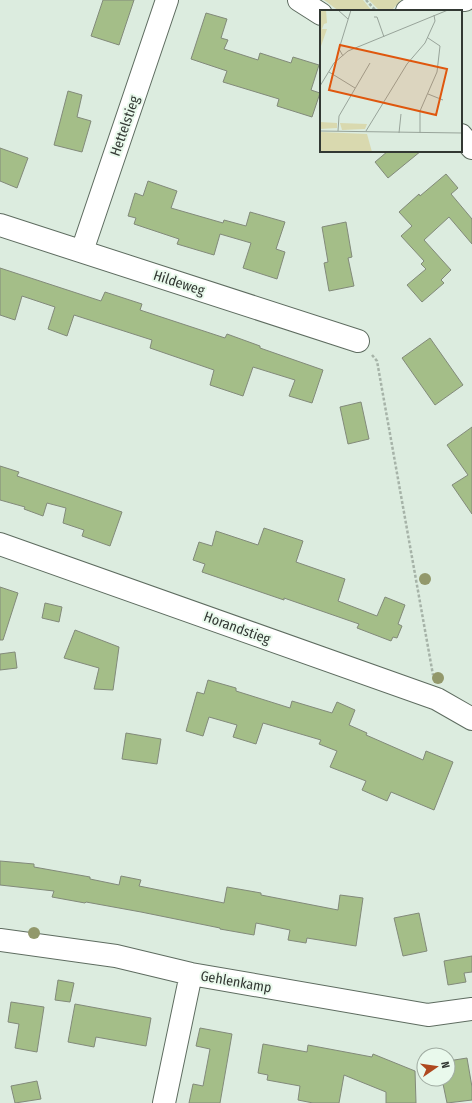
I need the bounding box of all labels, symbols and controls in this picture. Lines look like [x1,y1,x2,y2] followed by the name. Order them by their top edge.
[320,10,462,152] inset map
[107,93,143,158] street label: Hettelstieg
[151,267,207,299] street label: Hildeweg
[201,608,273,648] street label: Horandstieg
[199,967,273,997] street label: Gehlenkamp
[416,1047,456,1087] north arrow
[438,1060,452,1070] text: N

